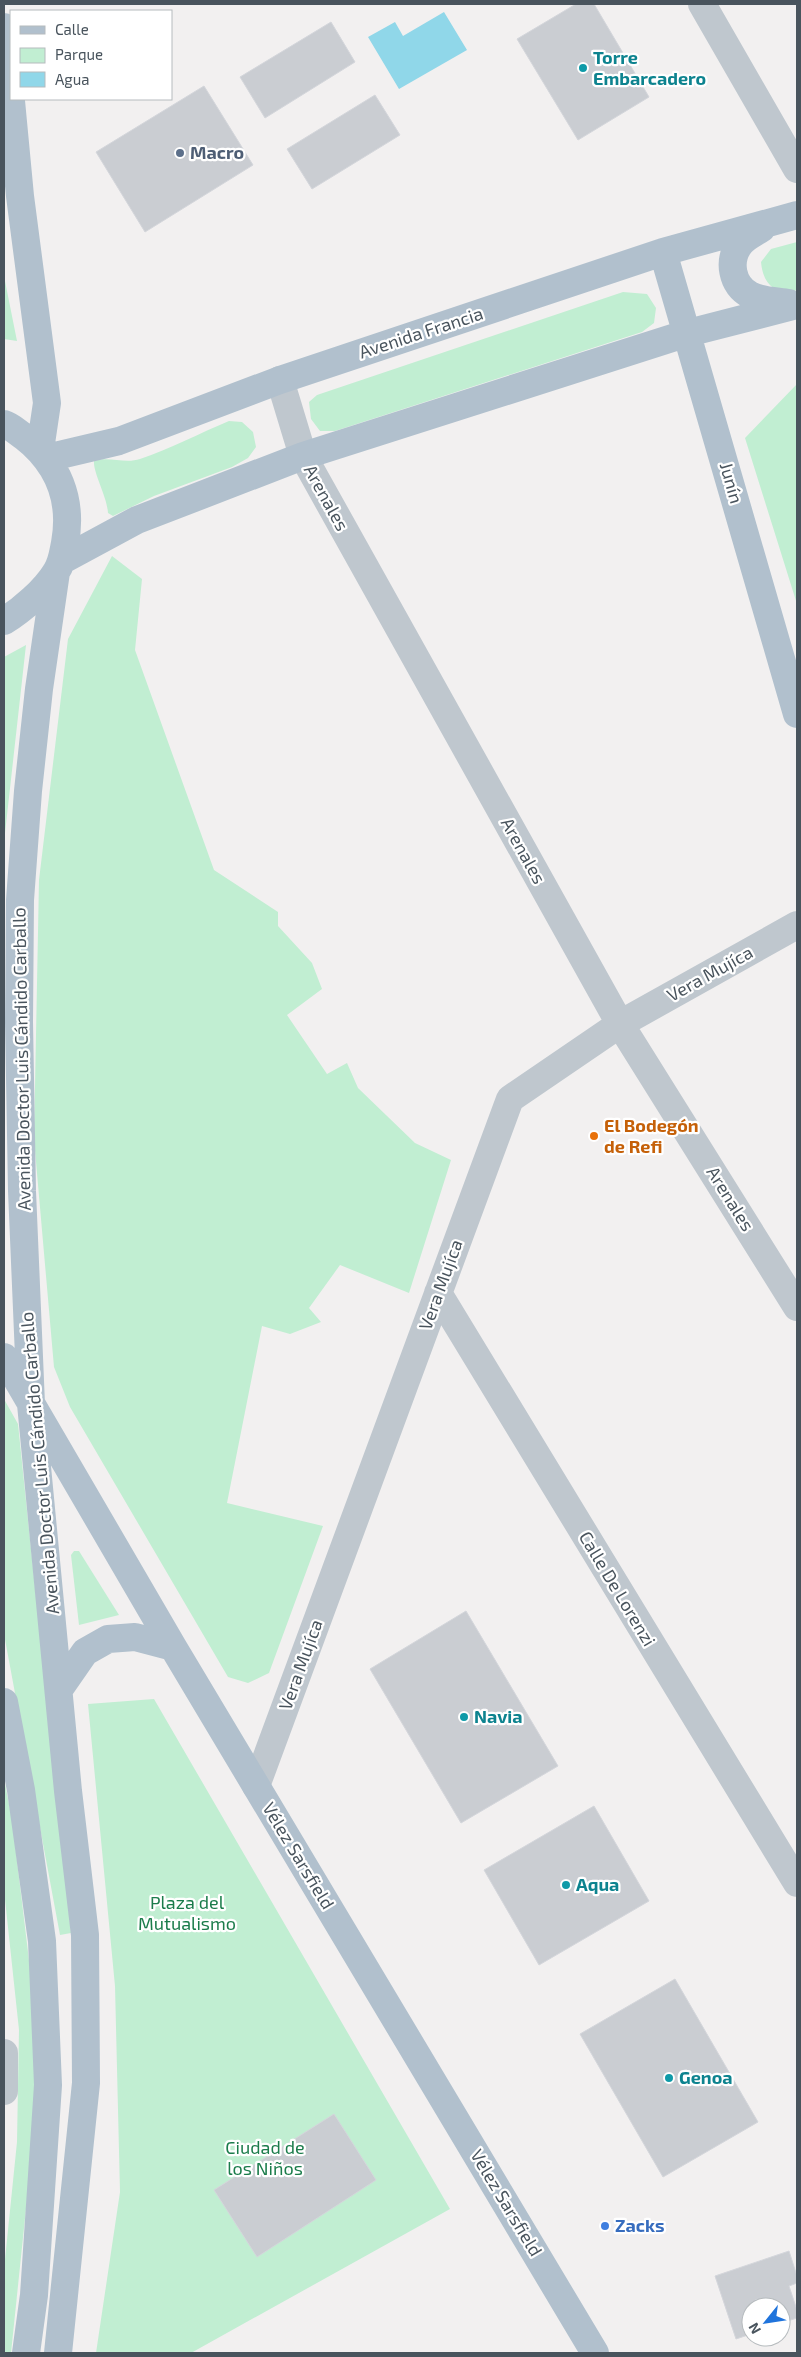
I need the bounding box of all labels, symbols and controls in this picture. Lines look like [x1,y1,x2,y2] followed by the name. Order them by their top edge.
[10,10,172,100] legend
[55,20,89,38] text: Calle
[55,45,103,63] text: Parque
[593,46,706,89] place label: Torre Embarcadero
[577,62,589,74] marker: Torre Embarcadero
[55,70,90,88] text: Agua
[190,141,244,163] place label: Macro
[174,147,186,159] marker: Macro
[356,302,486,362] street label: Avenida Francia
[716,460,748,506] street label: Junín
[300,461,354,534] street label: Arenales
[497,814,551,887] street label: Arenales
[7,907,35,1211] street label: Avenida Doctor Luis Cándido Carballo
[663,941,756,1006] street label: Vera Mujíca
[604,1114,699,1157] place label: El Bodegón de Refi
[588,1130,600,1142] marker: El Bodegón de Refi
[702,1162,759,1235] street label: Arenales
[414,1236,467,1333] street label: Vera Mujíca
[15,1311,63,1615] street label: Avenida Doctor Luis Cándido Carballo
[575,1527,661,1650] street label: Calle De Lorenzi
[274,1616,327,1713] street label: Vera Mujíca
[474,1705,523,1727] place label: Navia
[458,1711,470,1723] marker: Navia
[258,1798,339,1913] street label: Vélez Sarsfield
[576,1873,619,1895] place label: Aqua
[560,1879,572,1891] marker: Aqua
[138,1891,236,1934] park label: Plaza del Mutualismo
[679,2066,733,2088] place label: Genoa
[663,2072,675,2084] marker: Genoa
[225,2136,305,2179] park label: Ciudad de los Niños
[466,2145,547,2260] street label: Vélez Sarsfield
[615,2214,665,2236] place label: Zacks
[599,2220,611,2232] marker: Zacks
[741,2297,791,2347] north arrow
[744,2320,764,2337] text: N

